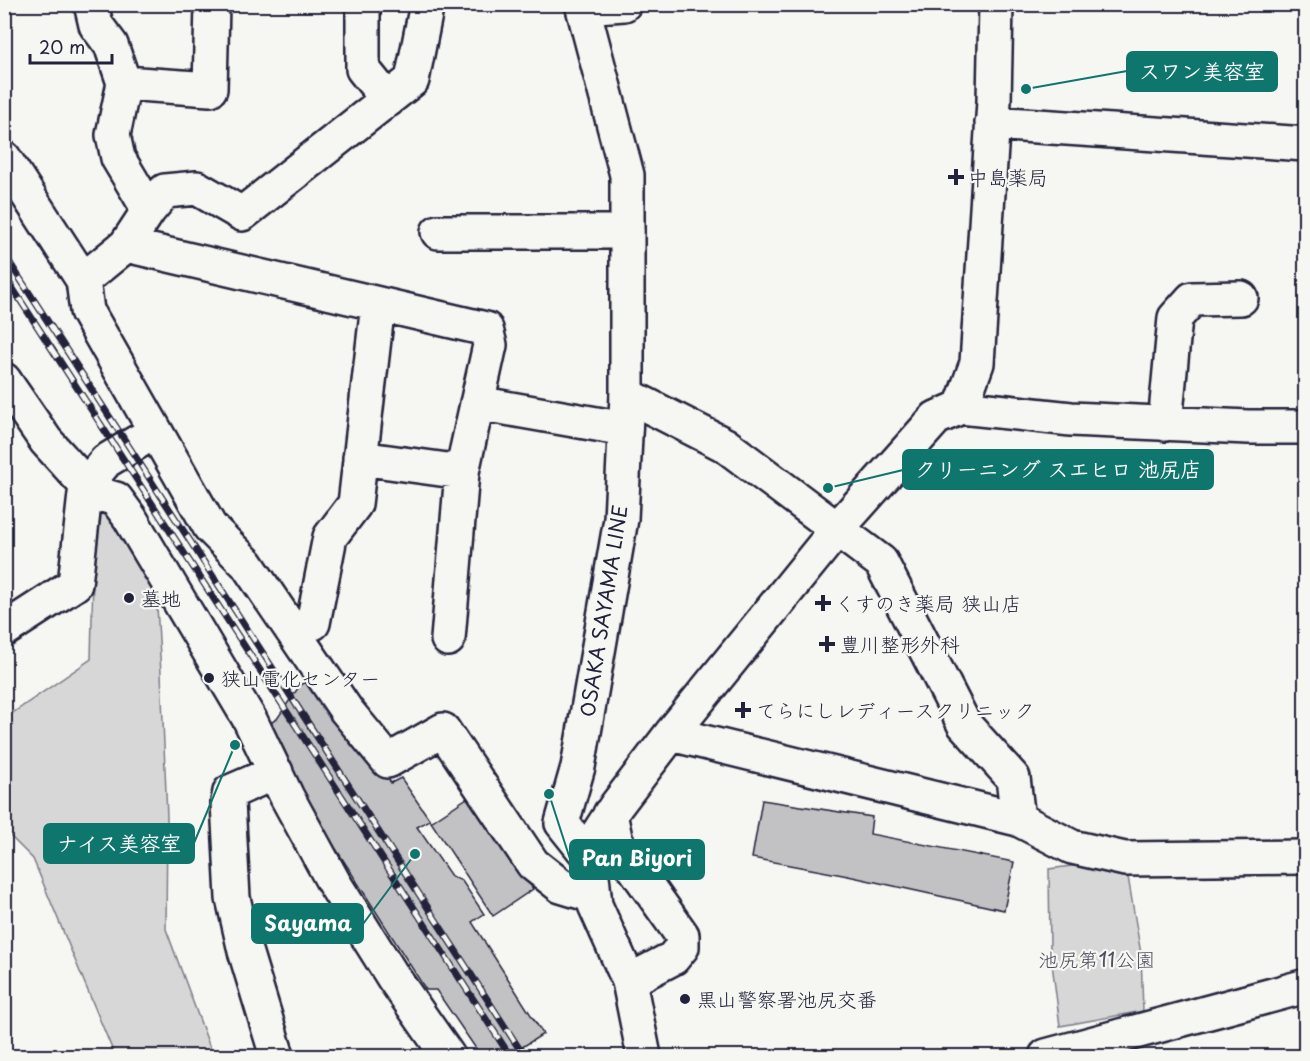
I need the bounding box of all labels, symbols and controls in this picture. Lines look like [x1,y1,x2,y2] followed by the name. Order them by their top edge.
[30,27,112,65] scale bar
[39,33,85,60] text: 20 m
[1127,52,1277,91] callout: スワン美容室
[1139,54,1265,86] text: スワン美容室
[968,162,1048,192] place label: 中島薬局
[949,170,963,184] marker: 中島薬局
[903,450,1213,489] callout: クリーニング スエヒロ 池尻店
[915,452,1201,484] text: クリーニング スエヒロ 池尻店
[571,503,635,719] street label: OSAKA SAYAMA LINE
[141,583,181,613] place label: 墓地
[835,588,1022,618] place label: くすのき薬局 狭山店
[122,591,136,605] marker: 墓地
[816,596,830,610] marker: くすのき薬局 狭山店
[840,629,960,659] place label: 豊川整形外科
[818,635,836,653] marker: 豊川整形外科
[221,663,380,693] place label: 狭山電化センター
[202,671,216,685] marker: 狭山電化センター
[756,695,1034,725] place label: てらにしレディースクリニック
[734,701,752,719] marker: てらにしレディースクリニック
[44,824,194,863] callout: ナイス美容室
[57,826,181,858] text: ナイス美容室
[570,840,704,879] callout: Pan Biyori
[582,841,692,873] text: Pan Biyori
[252,904,363,943] callout: Sayama
[264,906,352,938] text: Sayama
[1039,944,1155,974] park label: 池尻第11公園
[697,984,877,1014] place label: 黒山警察署池尻交番
[678,992,692,1006] marker: 黒山警察署池尻交番

